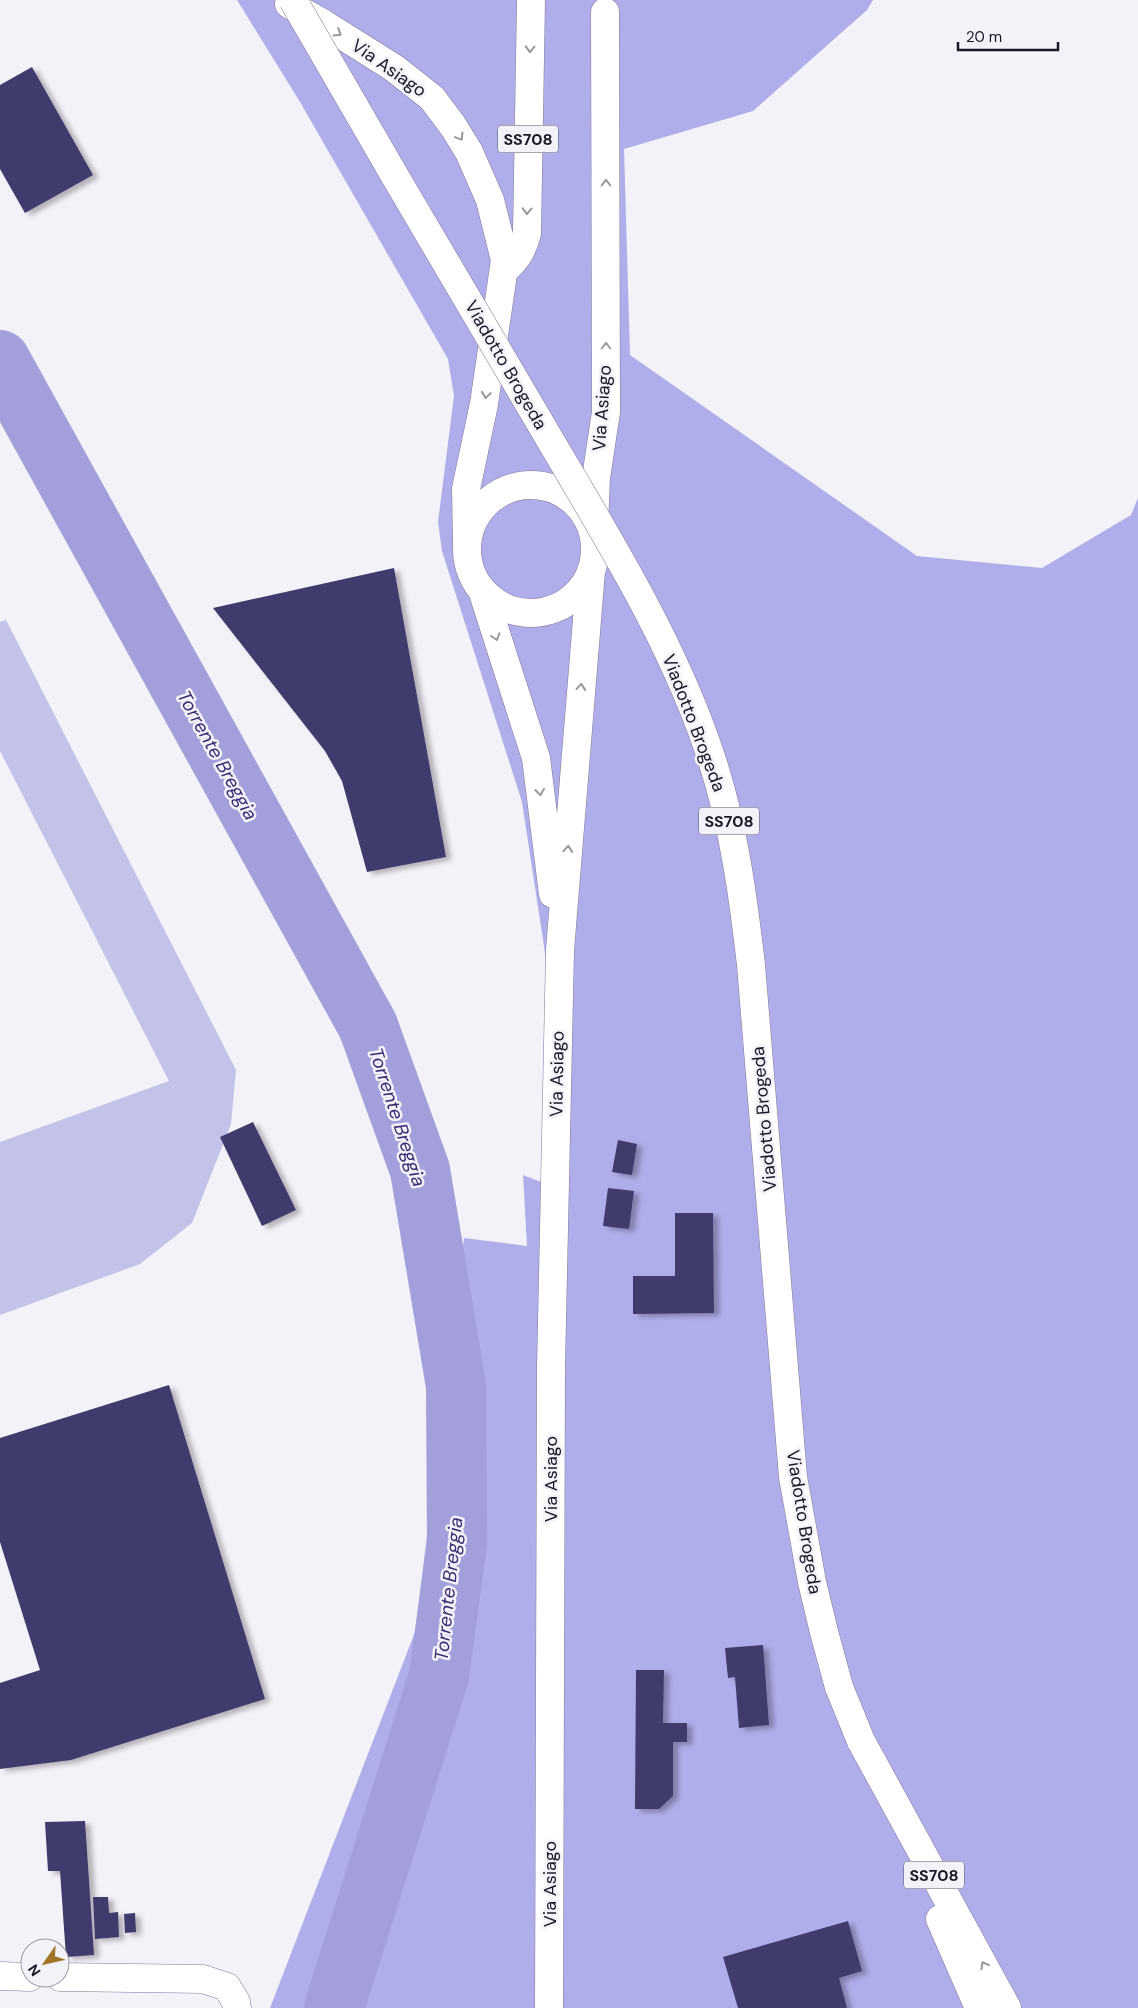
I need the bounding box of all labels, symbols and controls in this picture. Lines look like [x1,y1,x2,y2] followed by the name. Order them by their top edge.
[958,20,1058,52] scale bar
[333,27,342,36] one-way arrow
[966,27,1002,47] text: 20 m
[347,33,431,103] street label: Via Asiago
[525,45,535,53] one-way arrow
[498,126,558,152] road number: SS708
[453,132,463,141] one-way arrow
[601,179,611,186] one-way arrow
[522,208,532,215] one-way arrow
[459,296,553,434] street label: Viadotto Brogeda
[601,341,611,349] one-way arrow
[587,364,617,452] street label: Via Asiago
[481,390,491,399] one-way arrow
[490,632,500,640] one-way arrow
[657,651,731,795] street label: Viadotto Brogeda
[575,683,586,691] one-way arrow
[172,686,264,825] water label: Torrente Breggia
[534,789,545,797] one-way arrow
[699,808,759,834] road number: SS708
[562,845,573,853] one-way arrow
[544,1031,570,1117] street label: Via Asiago
[363,1045,432,1190] water label: Torrente Breggia
[746,1045,782,1193] street label: Viadotto Brogeda
[539,1436,563,1522] street label: Via Asiago
[781,1448,827,1596] street label: Viadotto Brogeda
[429,1516,468,1662] water label: Torrente Breggia
[538,1841,562,1927] street label: Via Asiago
[904,1862,964,1888] road number: SS708
[20,1938,70,1988] north arrow
[24,1961,45,1980] text: N
[980,1962,990,1971] one-way arrow

